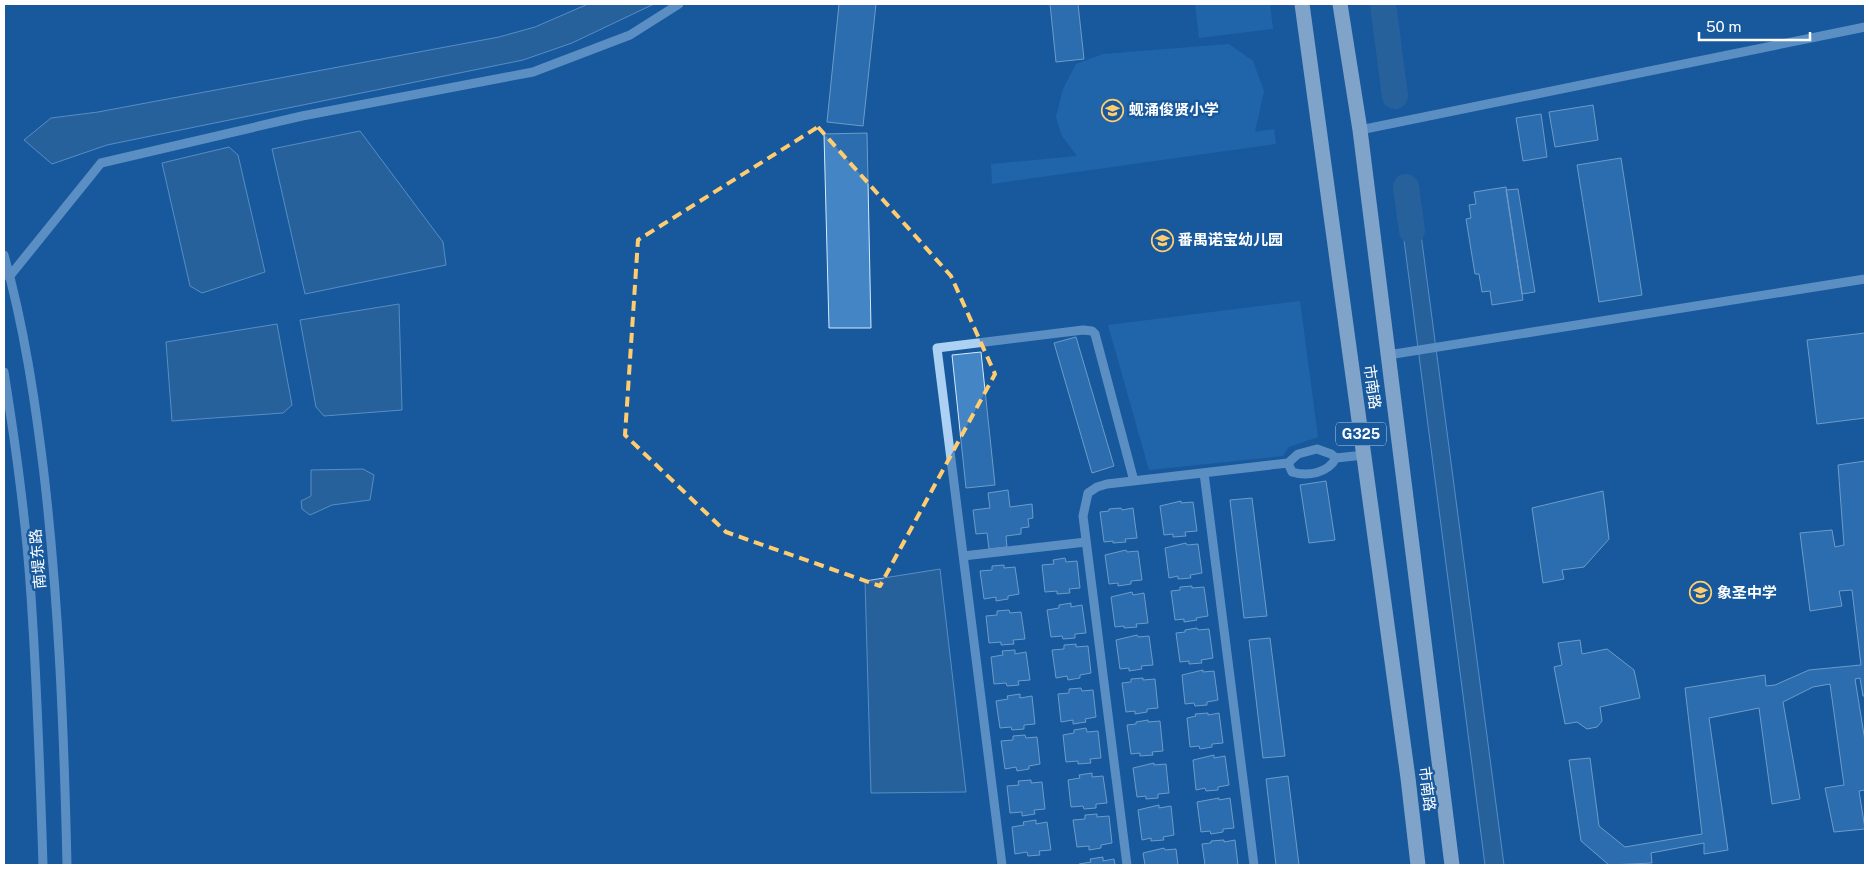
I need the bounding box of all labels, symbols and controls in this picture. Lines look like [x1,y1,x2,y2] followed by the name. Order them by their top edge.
[1699,10,1810,42] scale bar
[1706,18,1741,35] text: 50 m
[1101,98,1125,122] school or university icon: 蚬涌俊贤小学
[1129,101,1219,118] place label: 蚬涌俊贤小学
[1150,228,1174,252] school or university icon: 番禺诺宝幼儿园
[1178,231,1283,248] place label: 番禺诺宝幼儿园
[1361,363,1384,410] street label: 市南路
[1336,422,1386,446] road number: G325
[26,528,49,590] street label: 南堤东路
[1689,581,1713,605] school or university icon: 象圣中学
[1717,584,1777,601] place label: 象圣中学
[1416,766,1439,812] street label: 市南路

